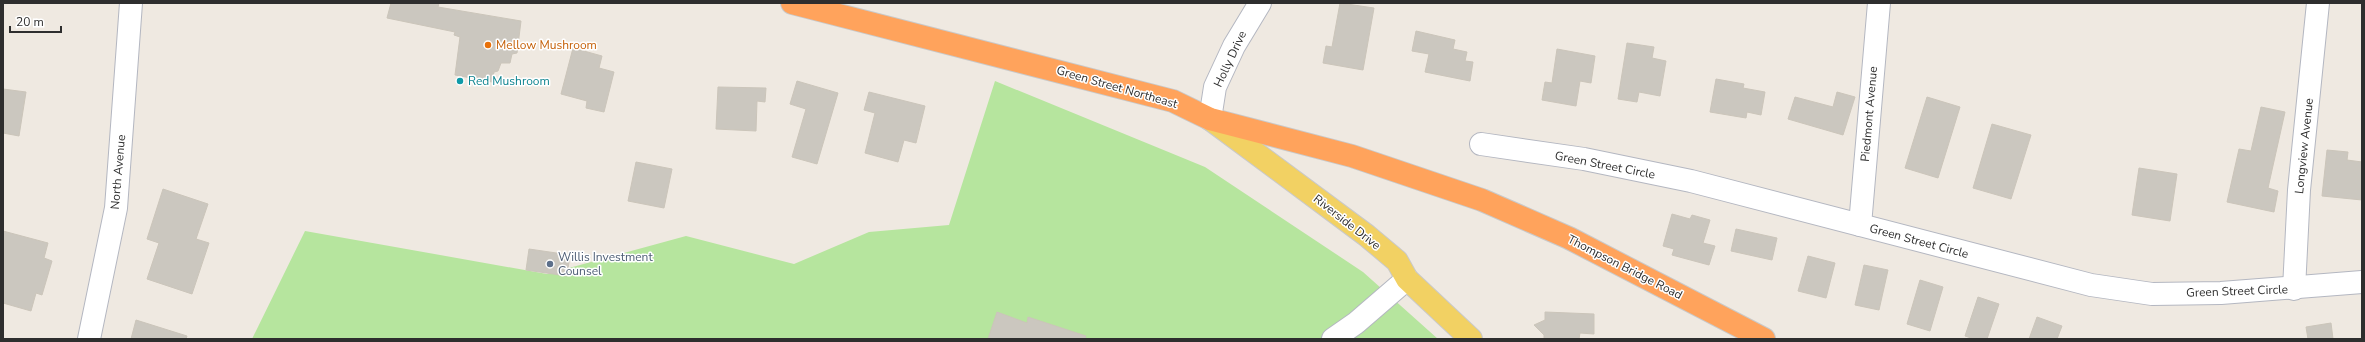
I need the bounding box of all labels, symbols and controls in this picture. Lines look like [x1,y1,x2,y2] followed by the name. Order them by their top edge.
[10,8,61,34] scale bar
[16,14,44,30] text: 20 m
[1210,28,1250,90] street label: Holly Drive
[496,37,597,53] place label: Mellow Mushroom
[483,40,493,50] marker: Mellow Mushroom
[1055,62,1180,112] street label: Green Street Northeast
[1857,66,1881,162] street label: Piedmont Avenue
[468,73,550,89] place label: Red Mushroom
[455,76,465,86] marker: Red Mushroom
[2291,97,2317,195] street label: Longview Avenue
[107,134,129,210] street label: North Avenue
[1553,147,1657,183] street label: Green Street Circle
[1310,191,1384,253] street label: Riverside Drive
[1868,220,1970,262] street label: Green Street Circle
[1565,231,1685,303] street label: Thompson Bridge Road
[558,249,653,279] place label: Willis Investment Counsel
[545,259,555,269] marker: Willis Investment Counsel
[2186,281,2288,301] street label: Green Street Circle

